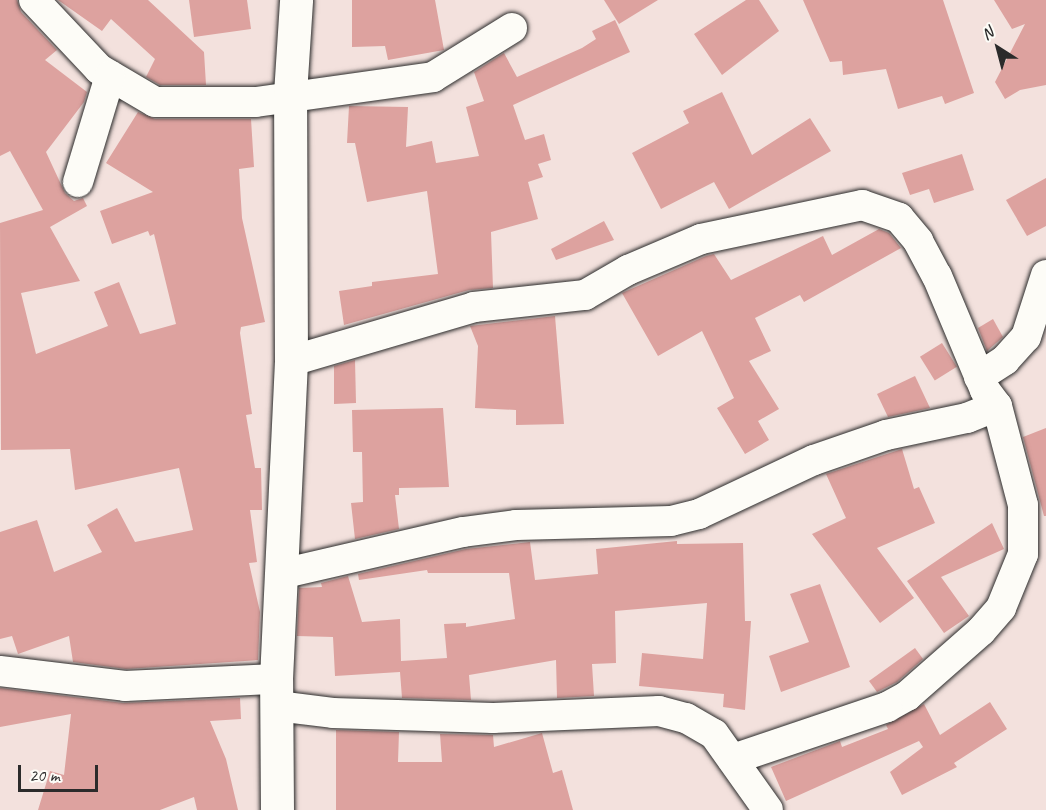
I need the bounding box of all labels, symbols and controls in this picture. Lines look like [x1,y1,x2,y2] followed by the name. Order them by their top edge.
[968,18,1028,78] north arrow
[978,22,997,44] text: N
[21,753,100,791] scale bar
[29,764,60,786] text: 20 m

